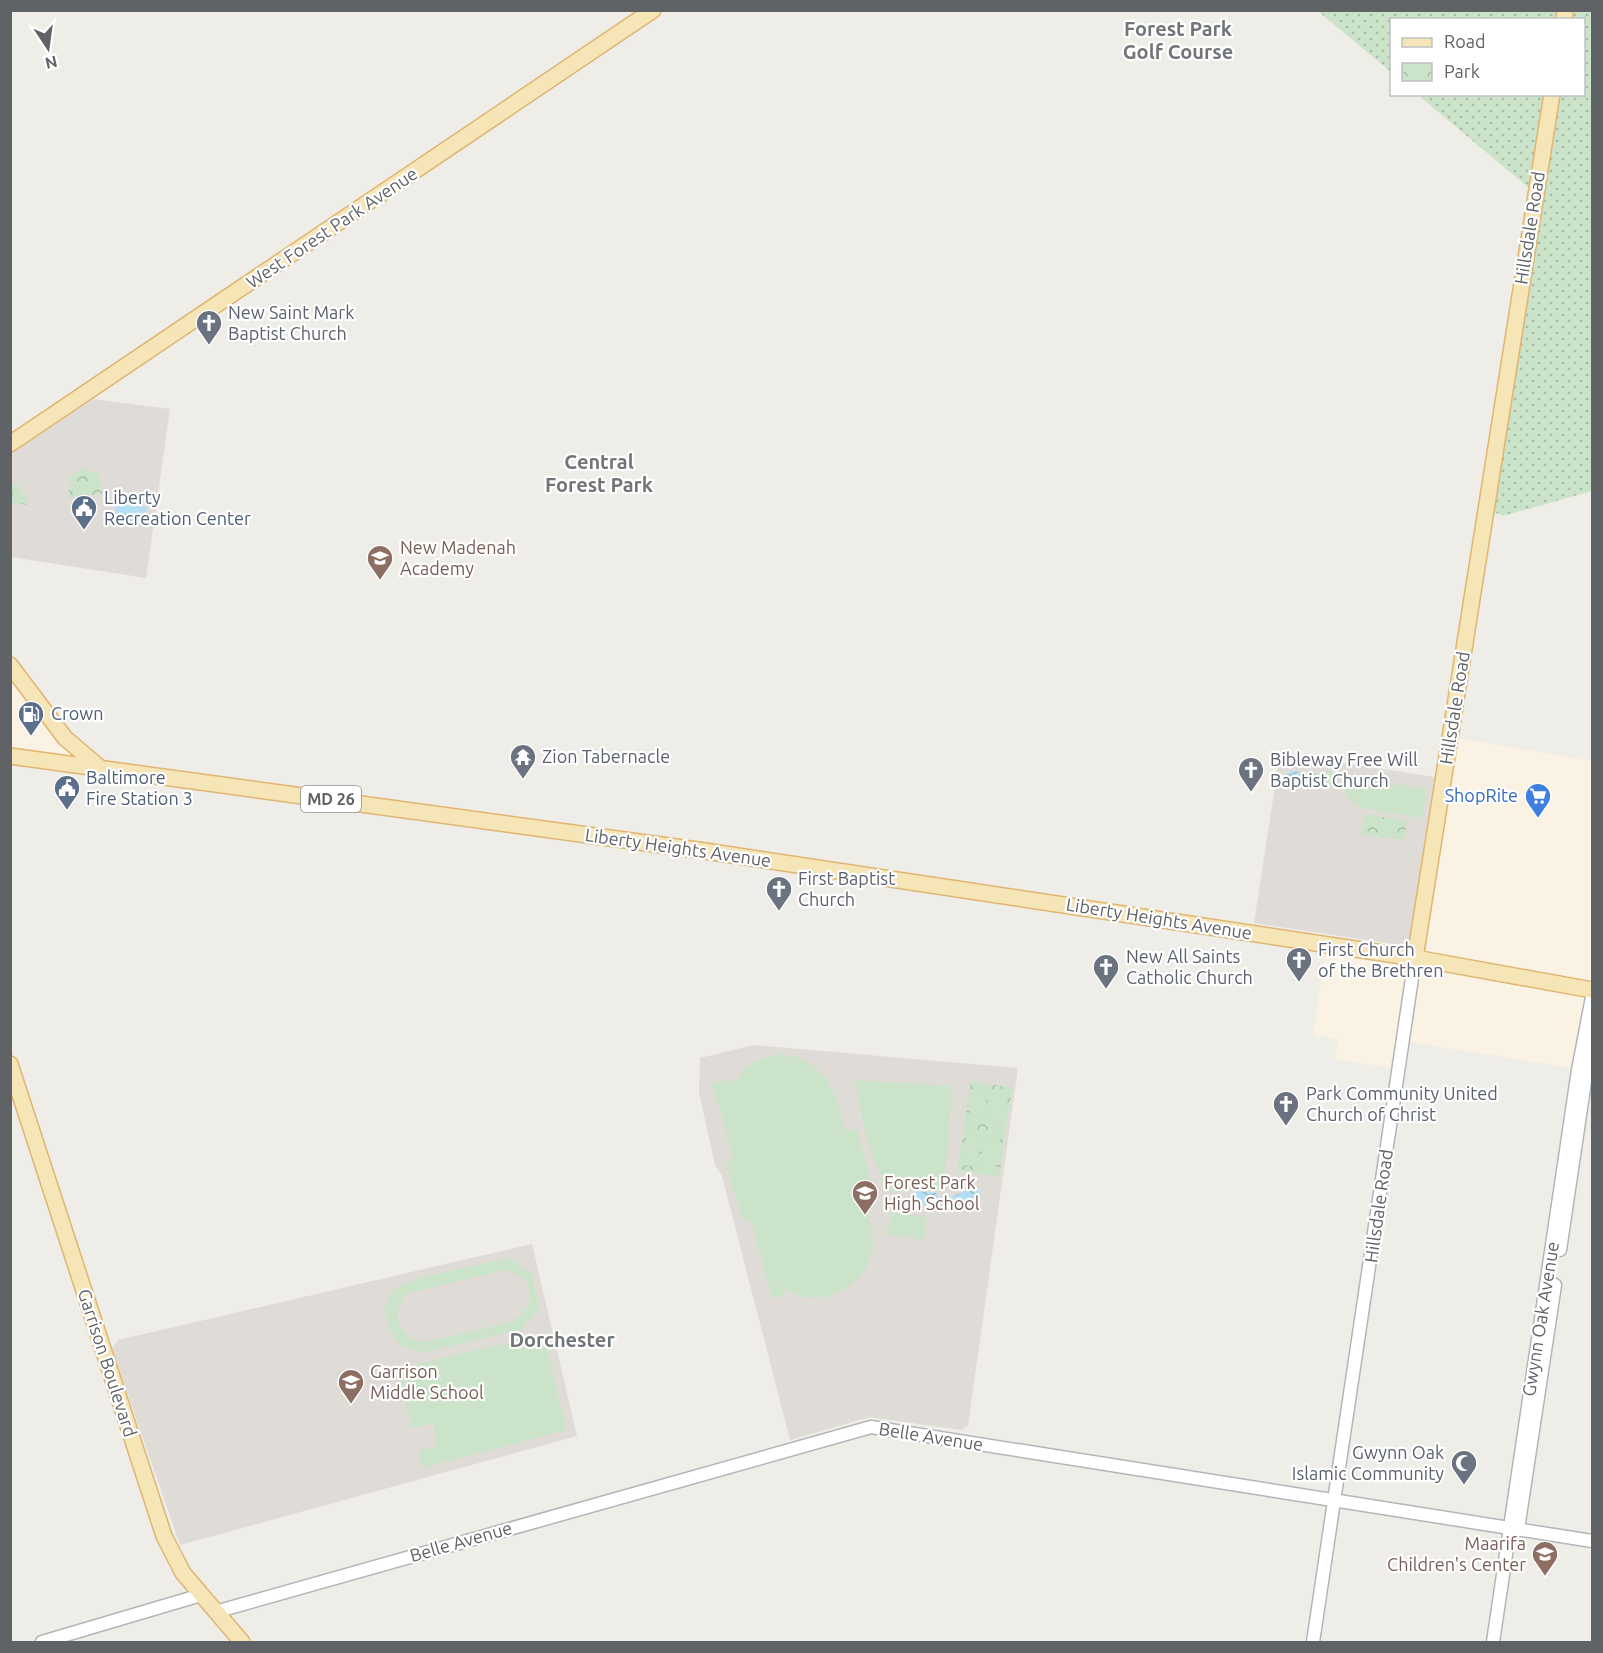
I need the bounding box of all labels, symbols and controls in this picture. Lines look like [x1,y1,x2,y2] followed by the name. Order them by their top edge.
[1123,17,1233,63] district label: Forest Park Golf Course
[18,18,78,78] north arrow
[1390,18,1585,96] legend
[1444,31,1486,51] text: Road
[44,53,59,73] text: N
[1444,61,1480,81] text: Park
[242,163,421,292] street label: West Forest Park Avenue
[1510,170,1548,286] street label: Hillsdale Road
[228,302,354,343] place label: New Saint Mark Baptist Church
[194,308,224,346] church icon: New Saint Mark Baptist Church
[545,450,653,496] district label: Central Forest Park
[104,487,251,528] place label: Liberty Recreation Center
[69,493,99,531] public building icon: Liberty Recreation Center
[400,537,516,578] place label: New Madenah Academy
[365,543,395,581] school or university icon: New Madenah Academy
[1435,650,1473,766] street label: Hillsdale Road
[16,699,46,737] fuel station icon: Crown
[51,703,104,723] place label: Crown
[508,742,538,780] temple icon: Zion Tabernacle
[542,746,670,766] place label: Zion Tabernacle
[1270,749,1418,790] place label: Bibleway Free Will Baptist Church
[1236,755,1266,793] church icon: Bibleway Free Will Baptist Church
[86,767,193,808] place label: Baltimore Fire Station 3
[52,773,82,811] public building icon: Baltimore Fire Station 3
[1523,781,1553,819] supermarket icon: ShopRite
[1445,785,1518,805] place label: ShopRite
[301,786,361,812] road number: MD 26
[584,824,773,870] street label: Liberty Heights Avenue
[798,868,895,909] place label: First Baptist Church
[764,874,794,912] church icon: First Baptist Church
[1065,893,1253,943] street label: Liberty Heights Avenue
[1318,939,1443,980] place label: First Church of the Brethren
[1284,945,1314,983] church icon: First Church of the Brethren
[1126,946,1253,987] place label: New All Saints Catholic Church
[1091,952,1121,990] church icon: New All Saints Catholic Church
[1306,1083,1498,1124] place label: Park Community United Church of Christ
[1271,1089,1301,1127] church icon: Park Community United Church of Christ
[1360,1148,1396,1264] street label: Hillsdale Road
[884,1172,980,1213] place label: Forest Park High School
[850,1178,880,1216] school or university icon: Forest Park High School
[1518,1240,1562,1398] street label: Gwynn Oak Avenue
[75,1286,141,1439] street label: Garrison Boulevard
[509,1328,615,1351] district label: Dorchester
[370,1361,484,1402] place label: Garrison Middle School
[336,1367,366,1405] school or university icon: Garrison Middle School
[877,1418,985,1454] street label: Belle Avenue
[1292,1442,1444,1483] place label: Gwynn Oak Islamic Community
[1449,1448,1479,1486] mosque icon: Gwynn Oak Islamic Community
[407,1517,514,1565] street label: Belle Avenue
[1387,1533,1526,1574] place label: Maarifa Children's Center
[1530,1539,1560,1577] school or university icon: Maarifa Children's Center

